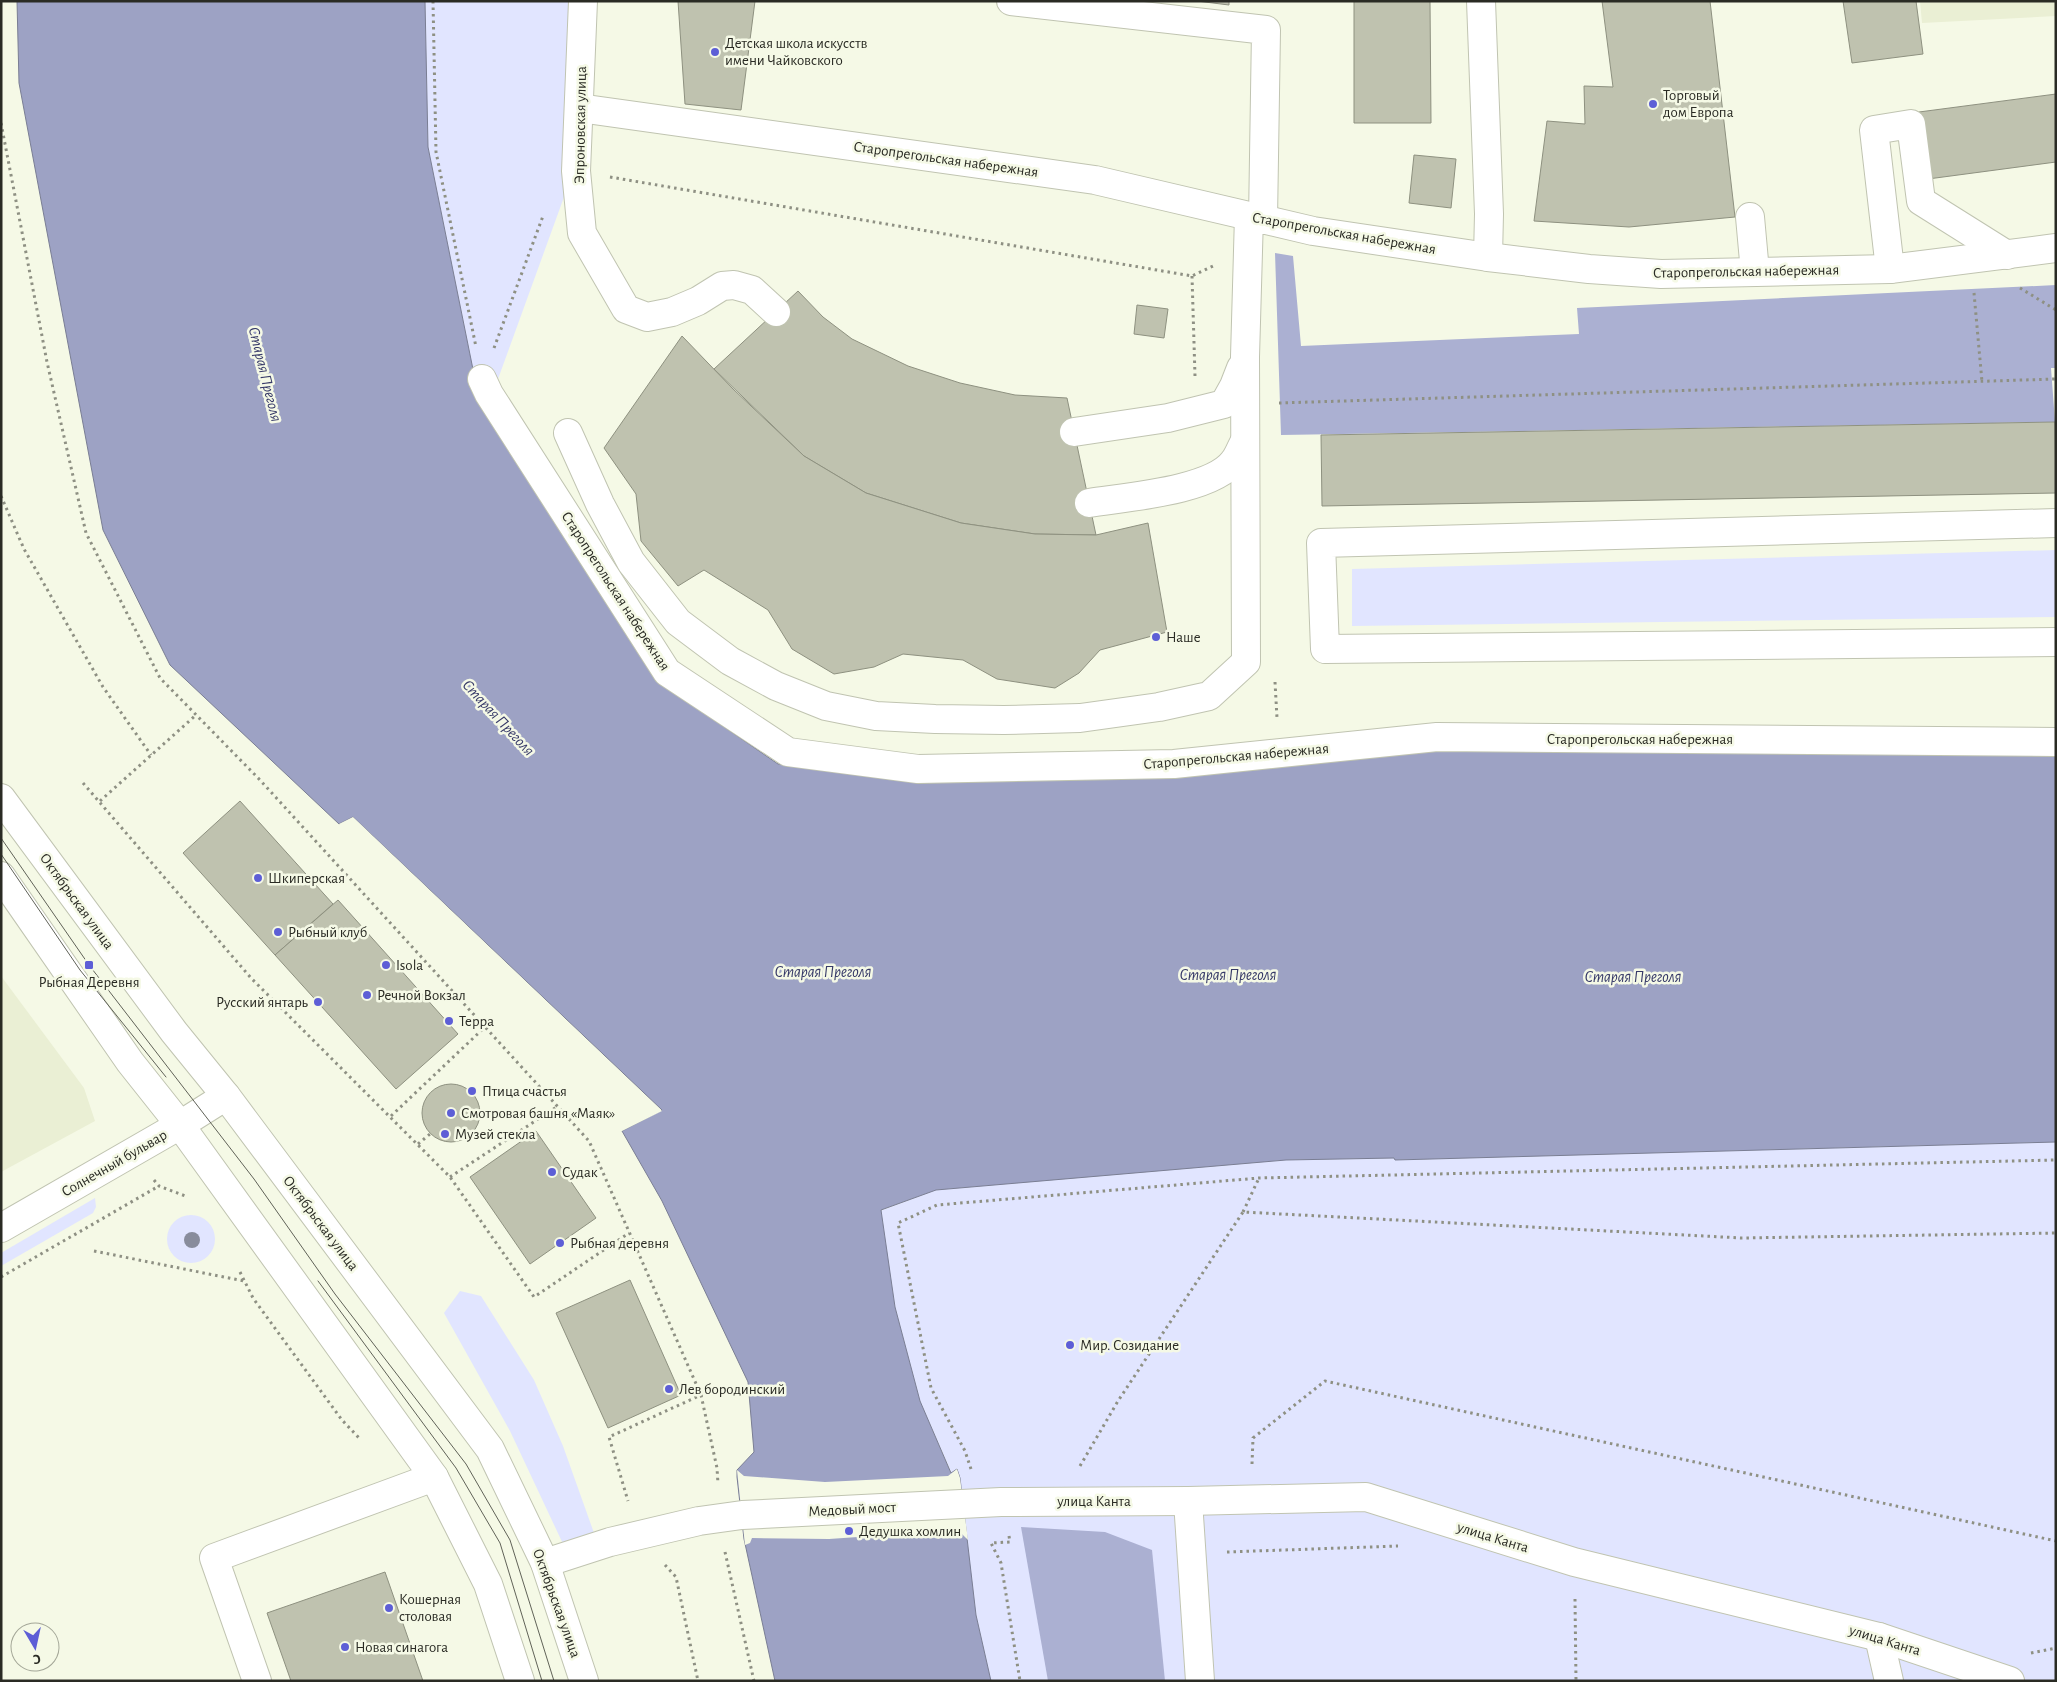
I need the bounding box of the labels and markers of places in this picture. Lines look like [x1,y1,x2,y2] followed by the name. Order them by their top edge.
[725,36,868,68] place label: Детская школа искусств имени Чайковского
[709,46,721,58] marker: Детская школа искусств имени Чайковского
[1663,88,1734,120] place label: Торговый дом Европа
[1647,98,1659,110] marker: Торговый дом Европа
[1166,630,1201,645] place label: Наше
[1150,631,1162,643] marker: Наше
[268,871,345,886] place label: Шкиперская
[252,872,264,884] marker: Шкиперская
[288,925,367,940] place label: Рыбный клуб
[272,926,284,938] marker: Рыбный клуб
[396,958,423,973] place label: Isola
[83,959,95,971] marker: Рыбная Деревня
[380,959,392,971] marker: Isola
[38,975,140,990] place label: Рыбная Деревня
[377,988,466,1003] place label: Речной Вокзал
[361,989,373,1001] marker: Речной Вокзал
[216,995,309,1010] place label: Русский янтарь
[312,996,324,1008] marker: Русский янтарь
[459,1014,494,1029] place label: Терра
[443,1015,455,1027] marker: Терра
[482,1084,567,1099] place label: Птица счастья
[466,1085,478,1097] marker: Птица счастья
[461,1106,615,1121] place label: Смотровая башня «Маяк»
[445,1107,457,1119] marker: Смотровая башня «Маяк»
[455,1127,536,1142] place label: Музей стекла
[439,1128,451,1140] marker: Музей стекла
[562,1165,598,1180] place label: Судак
[546,1166,558,1178] marker: Судак
[570,1236,669,1251] place label: Рыбная деревня
[554,1237,566,1249] marker: Рыбная деревня
[1080,1338,1179,1353] place label: Мир. Созидание
[1064,1339,1076,1351] marker: Мир. Созидание
[679,1382,785,1397] place label: Лев бородинский
[663,1383,675,1395] marker: Лев бородинский
[859,1524,961,1539] place label: Дедушка хомлин
[843,1525,855,1537] marker: Дедушка хомлин
[399,1592,461,1624] place label: Кошерная столовая
[383,1602,395,1614] marker: Кошерная столовая
[355,1640,448,1655] place label: Новая синагога
[339,1641,351,1653] marker: Новая синагога

